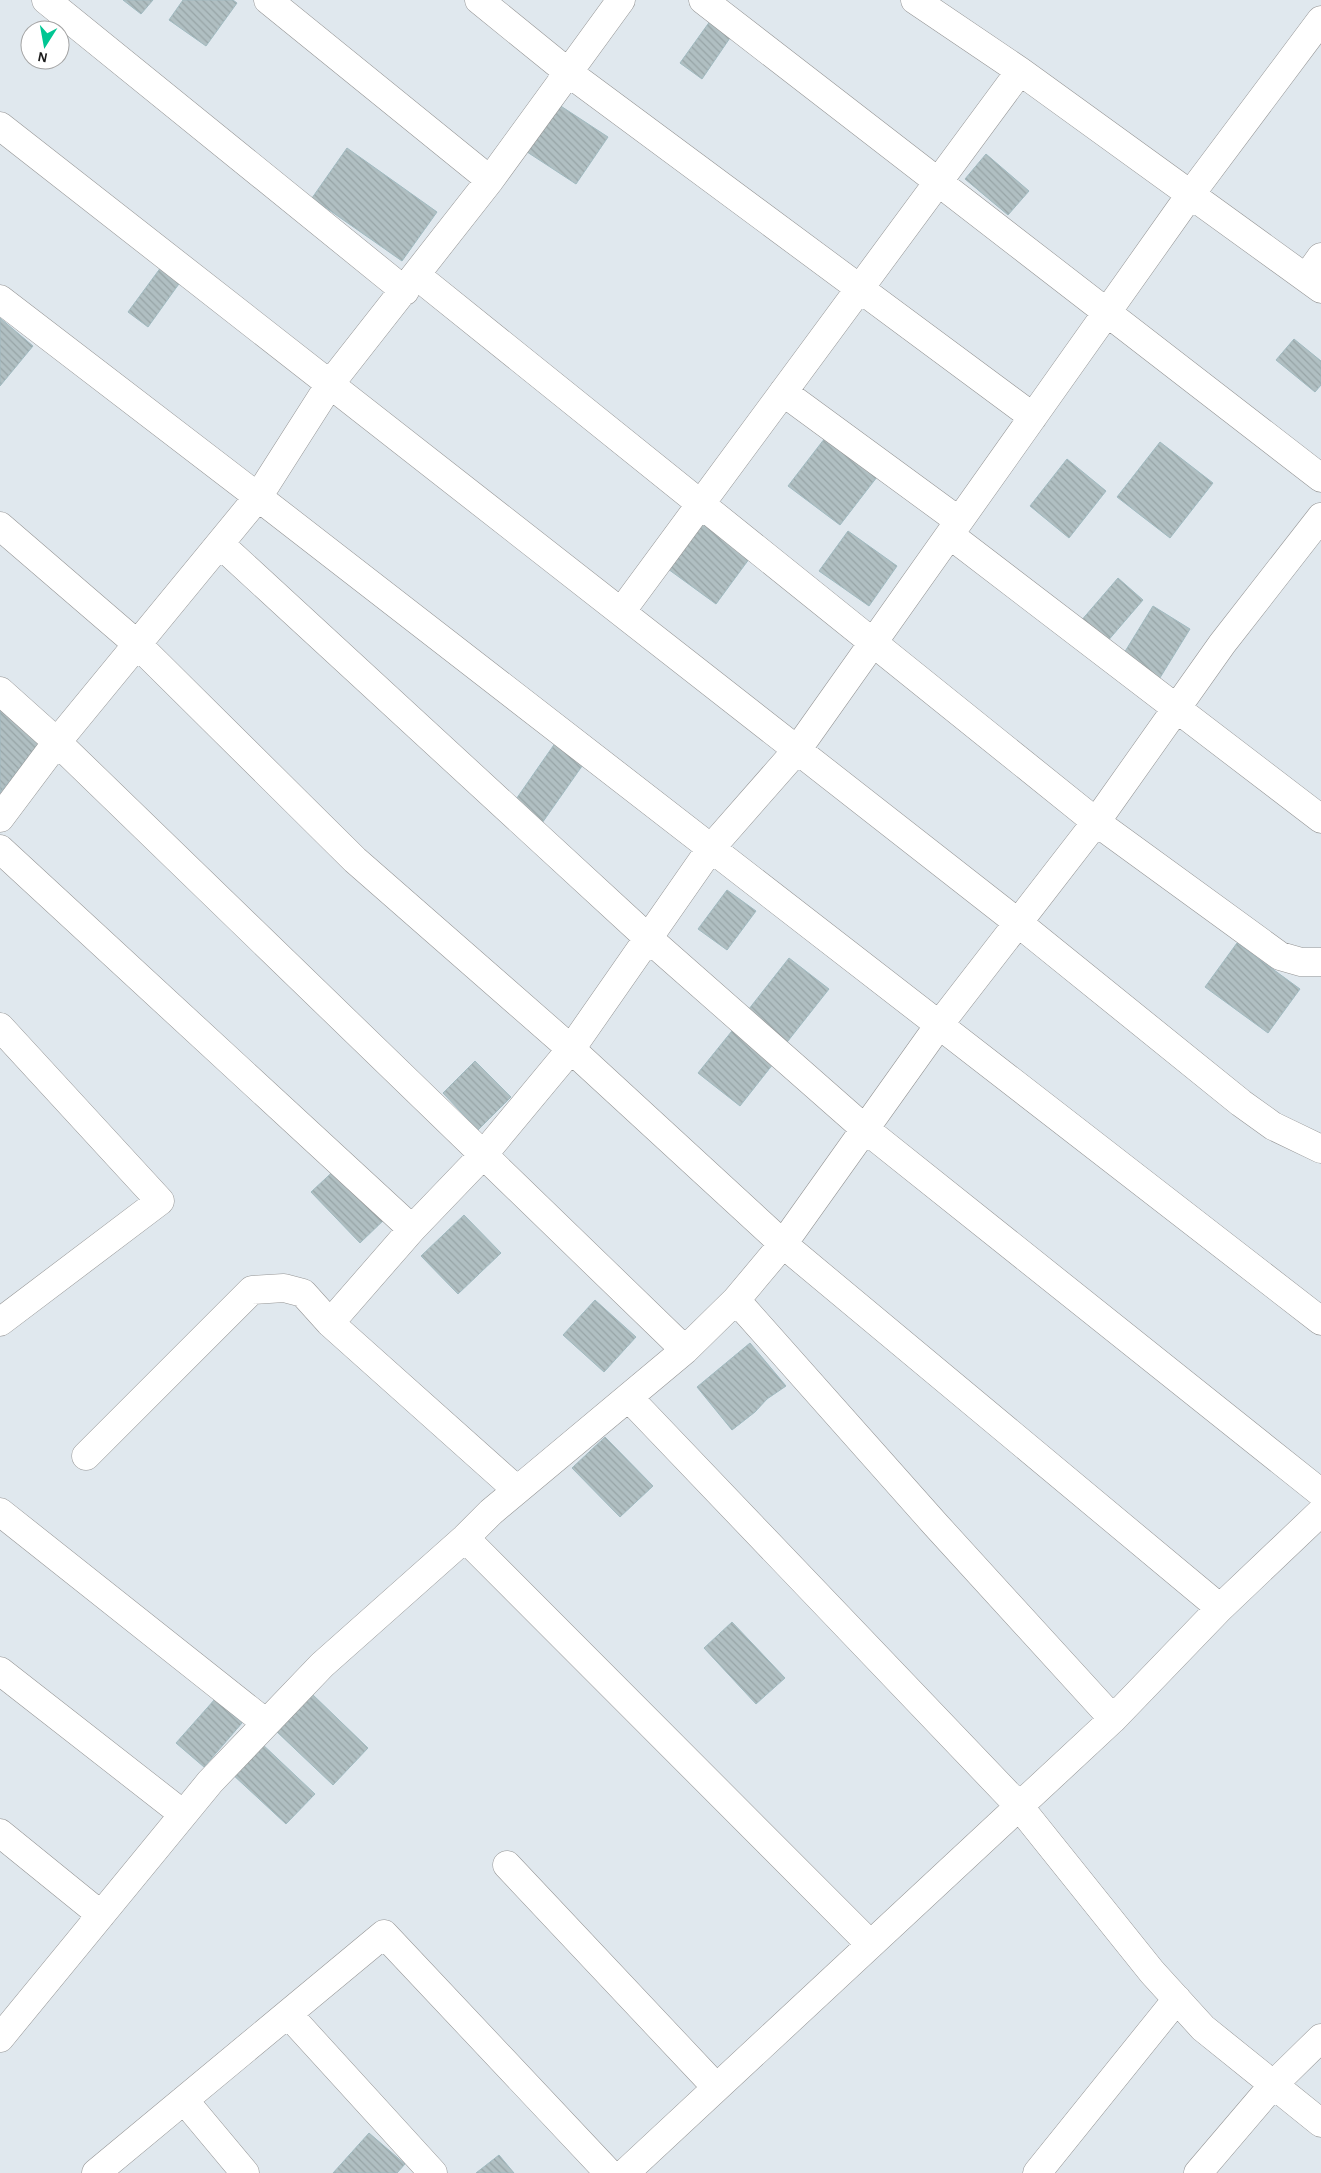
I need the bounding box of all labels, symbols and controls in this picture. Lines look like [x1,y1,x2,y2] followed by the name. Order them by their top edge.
[20,20,70,70] north arrow
[37,49,49,65] text: N

